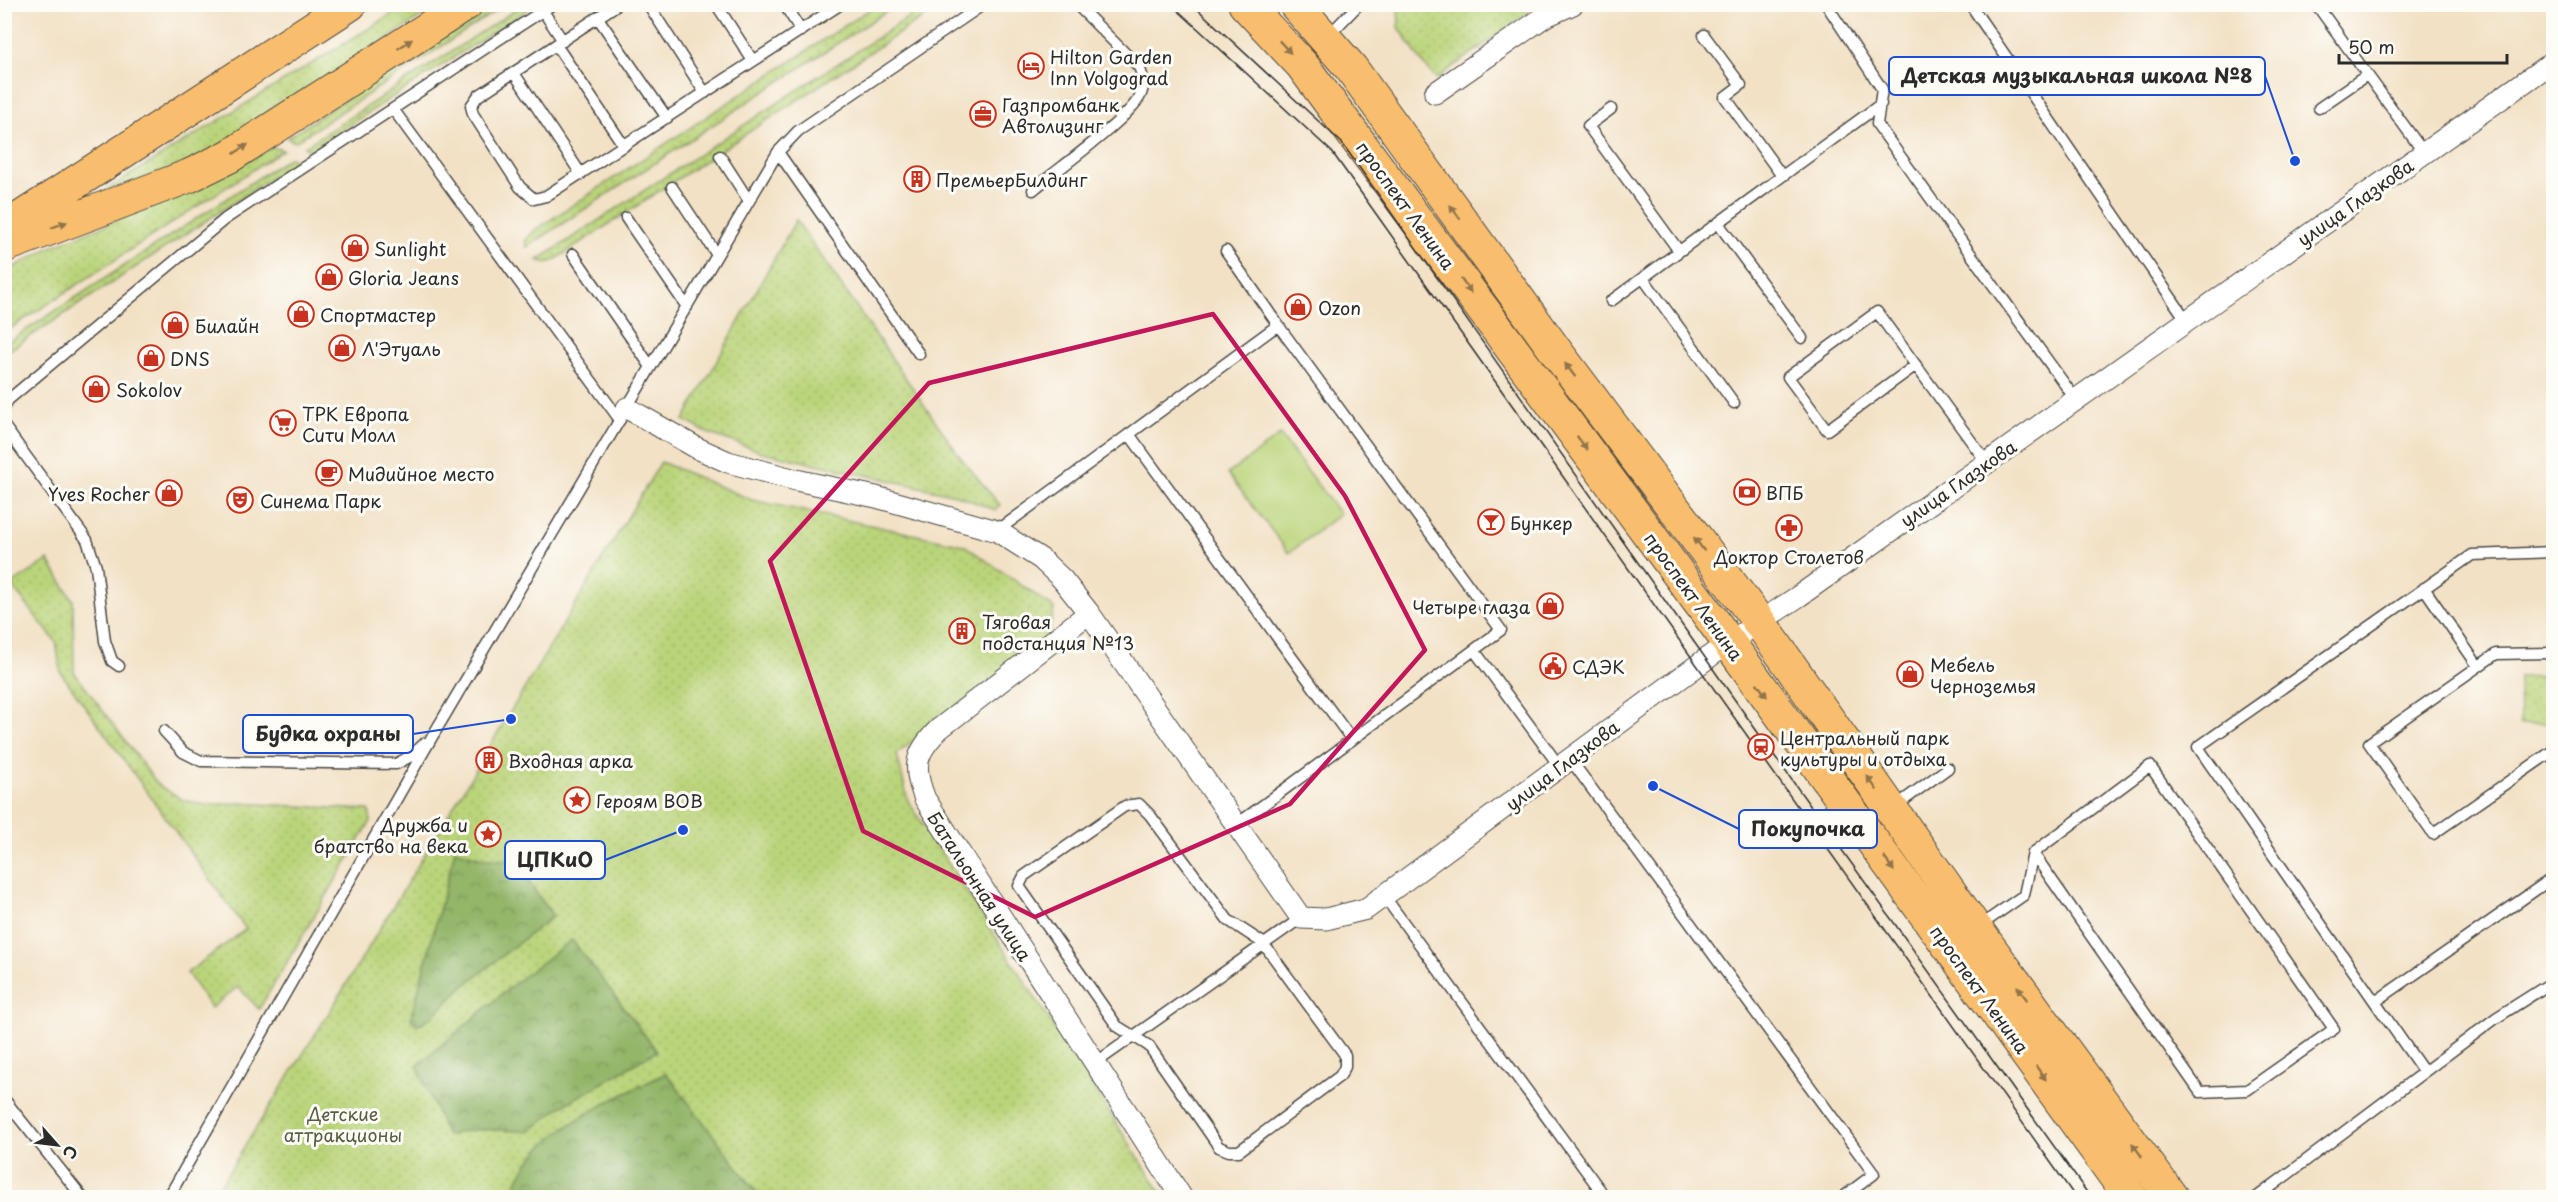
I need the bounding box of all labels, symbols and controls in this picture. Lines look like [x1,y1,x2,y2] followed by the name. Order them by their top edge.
[2339,27,2507,65] scale bar
[2348,33,2395,60] text: 50 m
[397,38,413,49] one-way arrow
[1278,39,1291,54] one-way arrow
[1050,43,1172,91] place label: Hilton Garden Inn Volgograd
[1016,51,1046,81] hotel icon: Hilton Garden Inn Volgograd
[1889,57,2265,95] callout: Детская музыкальная школа №8
[1901,60,2252,90] text: Детская музыкальная школа №8
[1002,91,1120,139] place label: Газпромбанк Автолизинг
[968,99,998,129] office icon: Газпромбанк Автолизинг
[1350,135,1462,275] street label: проспект Ленина
[233,144,249,155] one-way arrow
[2291,151,2419,252] street label: улица Глазкова
[902,164,932,194] building icon: ПремьерБилдинг
[936,166,1088,193] place label: ПремьерБилдинг
[1450,205,1462,220] one-way arrow
[50,220,68,230] one-way arrow
[340,233,370,263] shop icon: Sunlight
[374,235,446,262] place label: Sunlight
[314,262,344,292] shop icon: Gloria Jeans
[348,264,459,291] place label: Gloria Jeans
[1460,278,1472,294] one-way arrow
[1283,292,1313,322] shop icon: Ozon
[1318,294,1361,321] place label: Ozon
[286,299,316,329] shop icon: Спортмастер
[320,301,436,328] place label: Спортмастер
[160,310,190,340] shop icon: Билайн
[195,312,259,339] place label: Билайн
[327,333,357,363] shop icon: Л'Этуаль
[362,335,441,362] place label: Л'Этуаль
[136,343,166,373] shop icon: DNS
[170,345,210,372] place label: DNS
[1564,363,1576,379] one-way arrow
[81,374,111,404] shop icon: Sokolov
[116,376,182,403] place label: Sokolov
[302,400,409,448] place label: ТРК Европа Сити Молл
[268,408,298,438] supermarket icon: ТРК Европа Сити Молл
[1894,432,2022,533] street label: улица Глазкова
[1575,436,1587,451] one-way arrow
[314,458,344,488] cafe icon: Мидийное место
[348,460,495,487] place label: Мидийное место
[1732,477,1762,507] bank icon: ВПБ
[154,478,184,508] shop icon: Yves Rocher
[1766,479,1803,506] place label: ВПБ
[48,480,151,507] place label: Yves Rocher
[225,485,255,515] theatre icon: Синема Парк
[260,487,381,514] place label: Синема Парк
[1476,507,1506,537] bar icon: Бункер
[1510,509,1573,536] place label: Бункер
[1774,513,1804,543] pharmacy icon: Доктор Столетов
[1638,526,1750,666] street label: проспект Ленина
[1693,536,1705,552] one-way arrow
[1713,543,1864,570] place label: Доктор Столетов
[1535,591,1565,621] shop icon: Четыре глаза
[1412,593,1531,620] place label: Четыре глаза
[982,608,1134,656] place label: Тяговая подстанция №13
[947,616,977,646] building icon: Тяговая подстанция №13
[1538,651,1568,681] public building icon: СДЭК
[1930,651,2036,699] place label: Мебель Черноземья
[1572,653,1625,680] place label: СДЭК
[1895,659,1925,689] shop icon: Мебель Черноземья
[1756,682,1768,697] one-way arrow
[1499,713,1625,817] street label: улица Глазкова
[243,715,413,753] callout: Будка охраны
[255,718,401,748] text: Будка охраны
[1780,724,1949,772] place label: Центральный парк культуры и отдыха
[1746,732,1776,762] station icon: Центральный парк культуры и отдыха
[474,745,504,775] building icon: Входная арка
[508,747,634,774] place label: Входная арка
[1866,776,1878,792] one-way arrow
[562,785,592,815] place icon: Героям ВОВ
[596,787,703,814] place label: Героям ВОВ
[922,806,1039,967] street label: Батальонная улица
[1739,810,1877,848] callout: Покупочка
[314,811,469,859] place label: Дружба и братство на века
[1751,813,1865,843] text: Покупочка
[473,819,503,849] place icon: Дружба и братство на века
[505,841,605,879] callout: ЦПКиО
[517,844,593,874] text: ЦПКиО
[1883,856,1895,872] one-way arrow
[1924,919,2036,1059] street label: проспект Ленина
[2016,985,2028,1001] one-way arrow
[2035,1065,2047,1081] one-way arrow
[284,1100,402,1148] park label: Детские аттракционы
[27,1115,87,1175] north arrow
[58,1142,85,1163] text: С
[2131,1143,2143,1159] one-way arrow

